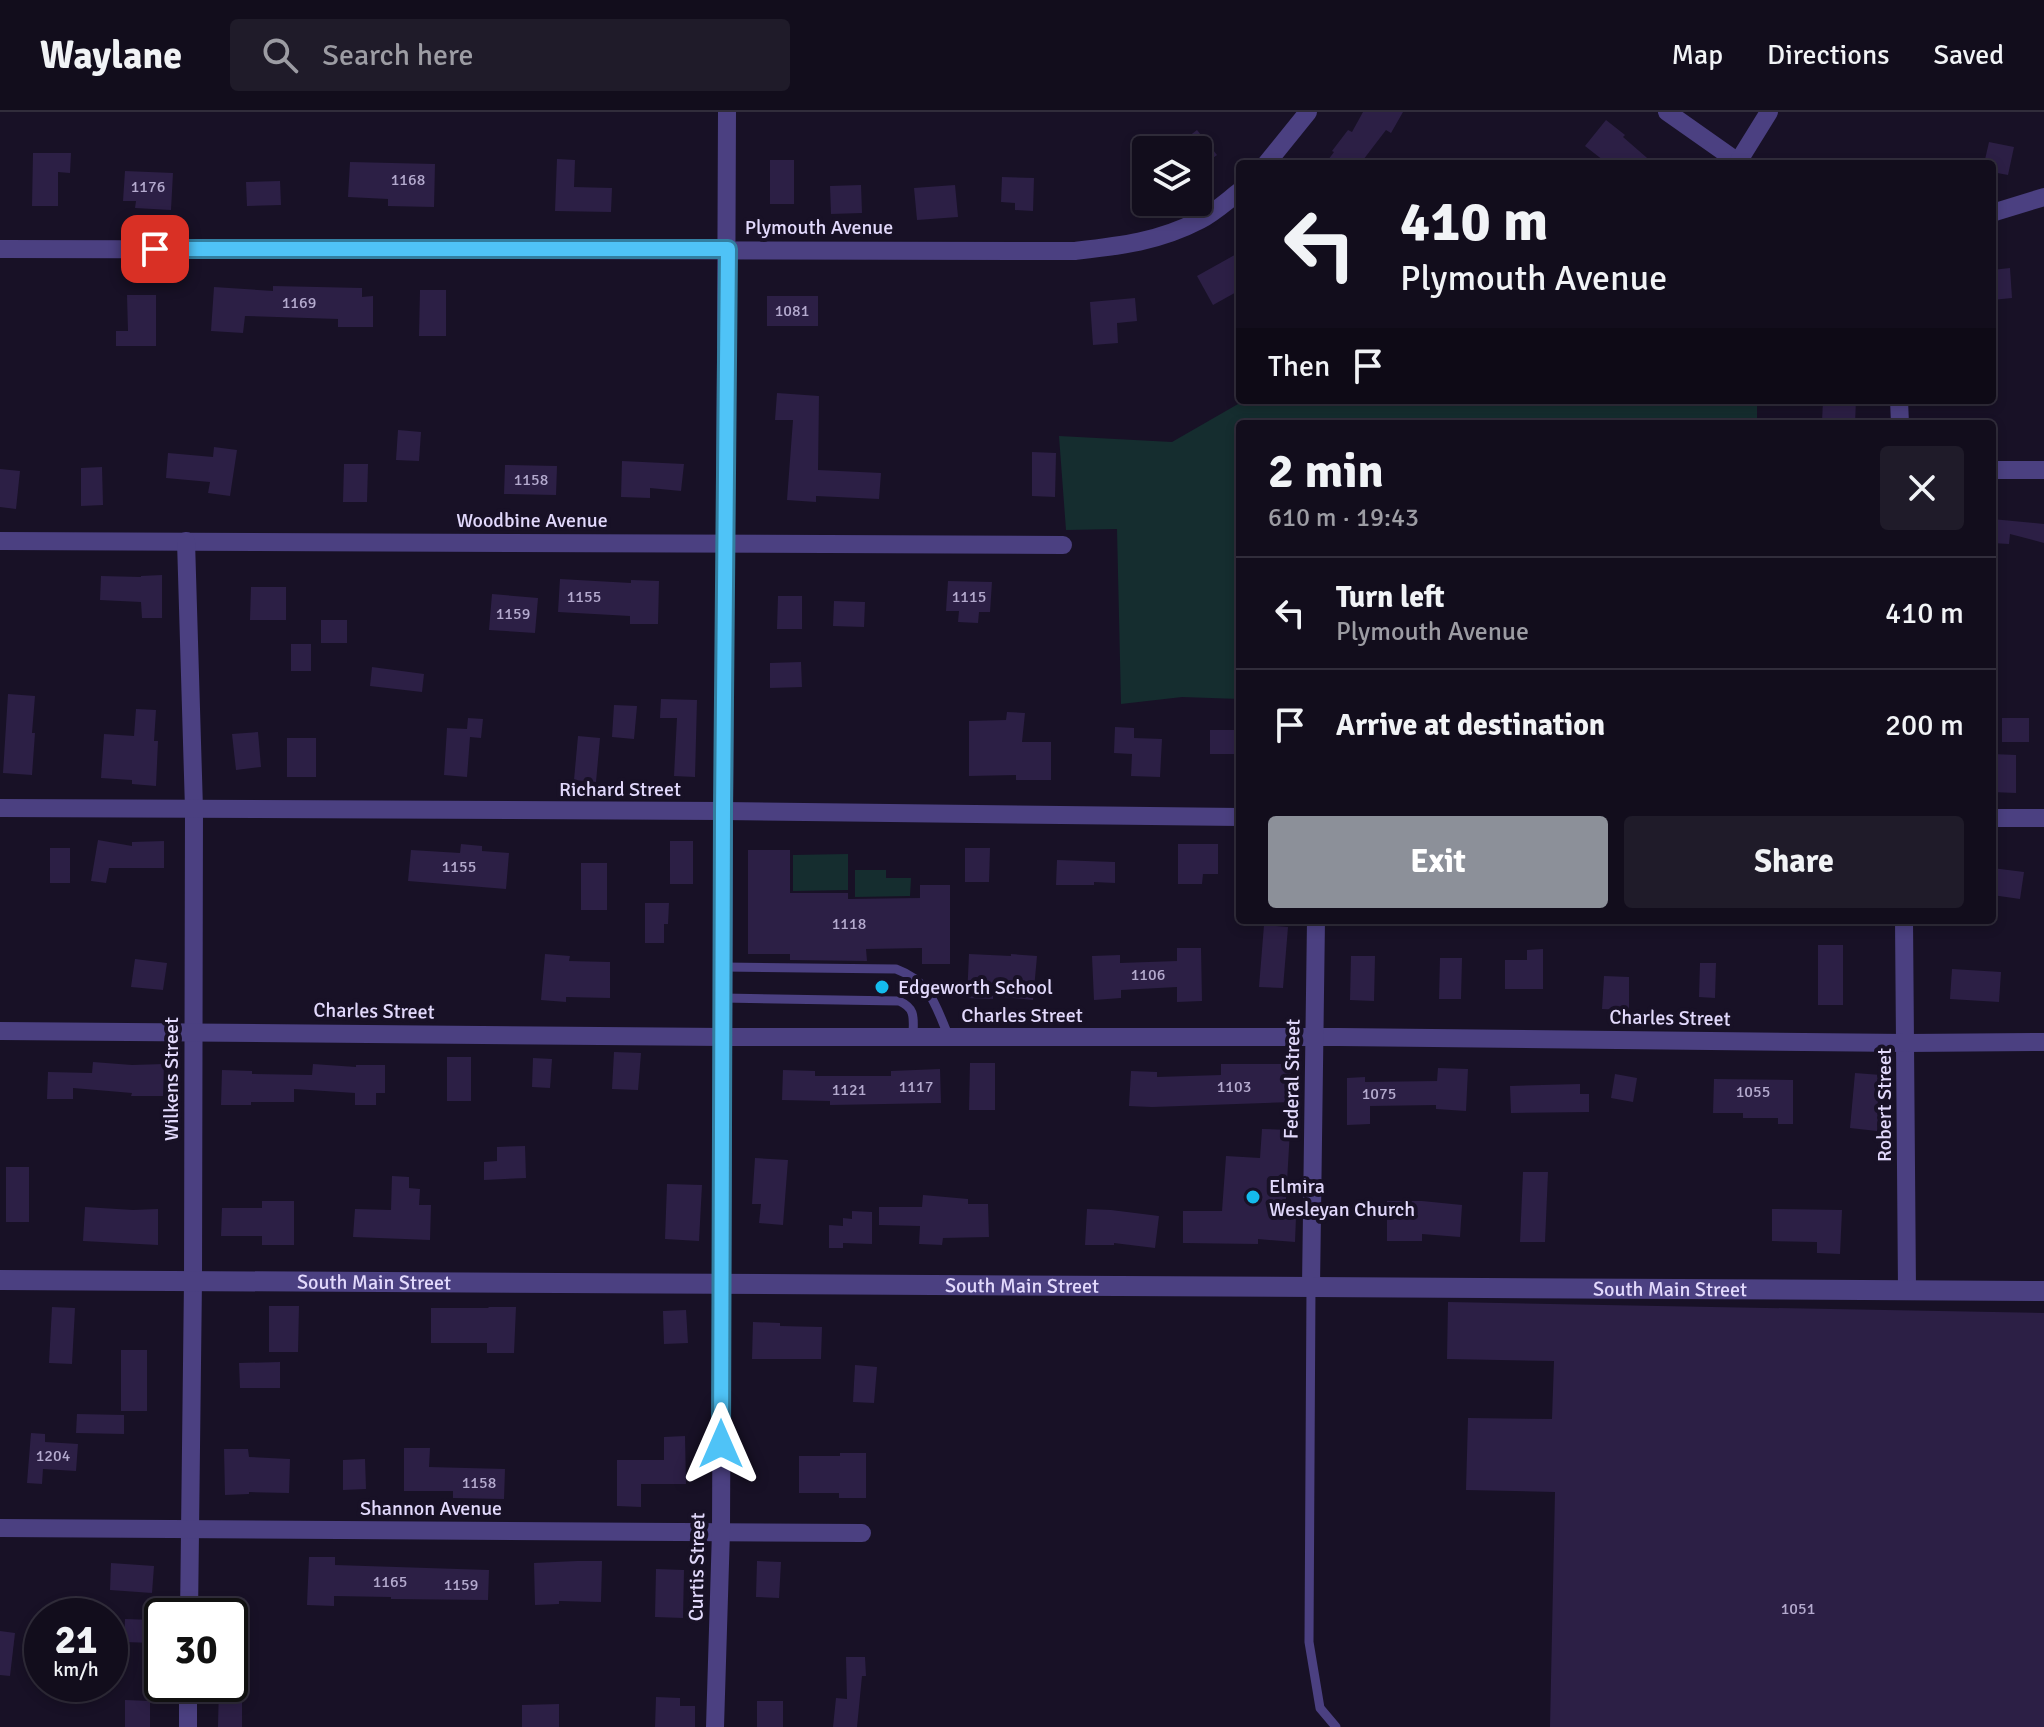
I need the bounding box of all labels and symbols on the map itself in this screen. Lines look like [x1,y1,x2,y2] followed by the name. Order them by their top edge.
[391,170,425,190] house number: 1168
[131,177,165,197] house number: 1176
[121,215,189,283] pin
[745,215,893,240] street label: Plymouth Avenue
[282,293,316,313] house number: 1169
[775,301,809,321] house number: 1081
[514,470,548,490] house number: 1158
[456,508,608,533] street label: Woodbine Avenue
[567,587,601,607] house number: 1155
[952,587,986,607] house number: 1115
[496,604,530,624] house number: 1159
[559,777,681,802] street label: Richard Street
[442,857,476,877] house number: 1155
[832,914,866,934] house number: 1118
[1131,965,1165,985] house number: 1106
[898,975,1053,1000] place label: Edgeworth School
[873,978,891,996] marker: Edgeworth School
[313,997,435,1025] street label: Charles Street
[961,1003,1083,1028] street label: Charles Street
[1609,1004,1731,1032] street label: Charles Street
[159,1017,184,1141] street label: Wilkens Street
[1278,1019,1306,1139] street label: Federal Street
[1872,1048,1897,1162] street label: Robert Street
[899,1077,933,1097] house number: 1117
[1217,1077,1251,1097] house number: 1103
[832,1080,866,1100] house number: 1121
[1736,1082,1770,1102] house number: 1055
[1362,1084,1396,1104] house number: 1075
[1269,1174,1415,1222] place label: Elmira Wesleyan Church
[1244,1188,1262,1206] marker: Elmira Wesleyan Church
[297,1269,451,1295] street label: South Main Street
[945,1273,1099,1298] street label: South Main Street
[1593,1276,1747,1302] street label: South Main Street
[679,1402,763,1486] position arrow
[36,1446,71,1466] house number: 1204
[462,1473,496,1493] house number: 1158
[360,1496,502,1521] street label: Shannon Avenue
[684,1513,710,1621] street label: Curtis Street
[373,1572,407,1592] house number: 1165
[444,1575,478,1595] house number: 1159
[144,1598,248,1702] speed limit sign: 30
[1781,1599,1815,1619] house number: 1051

